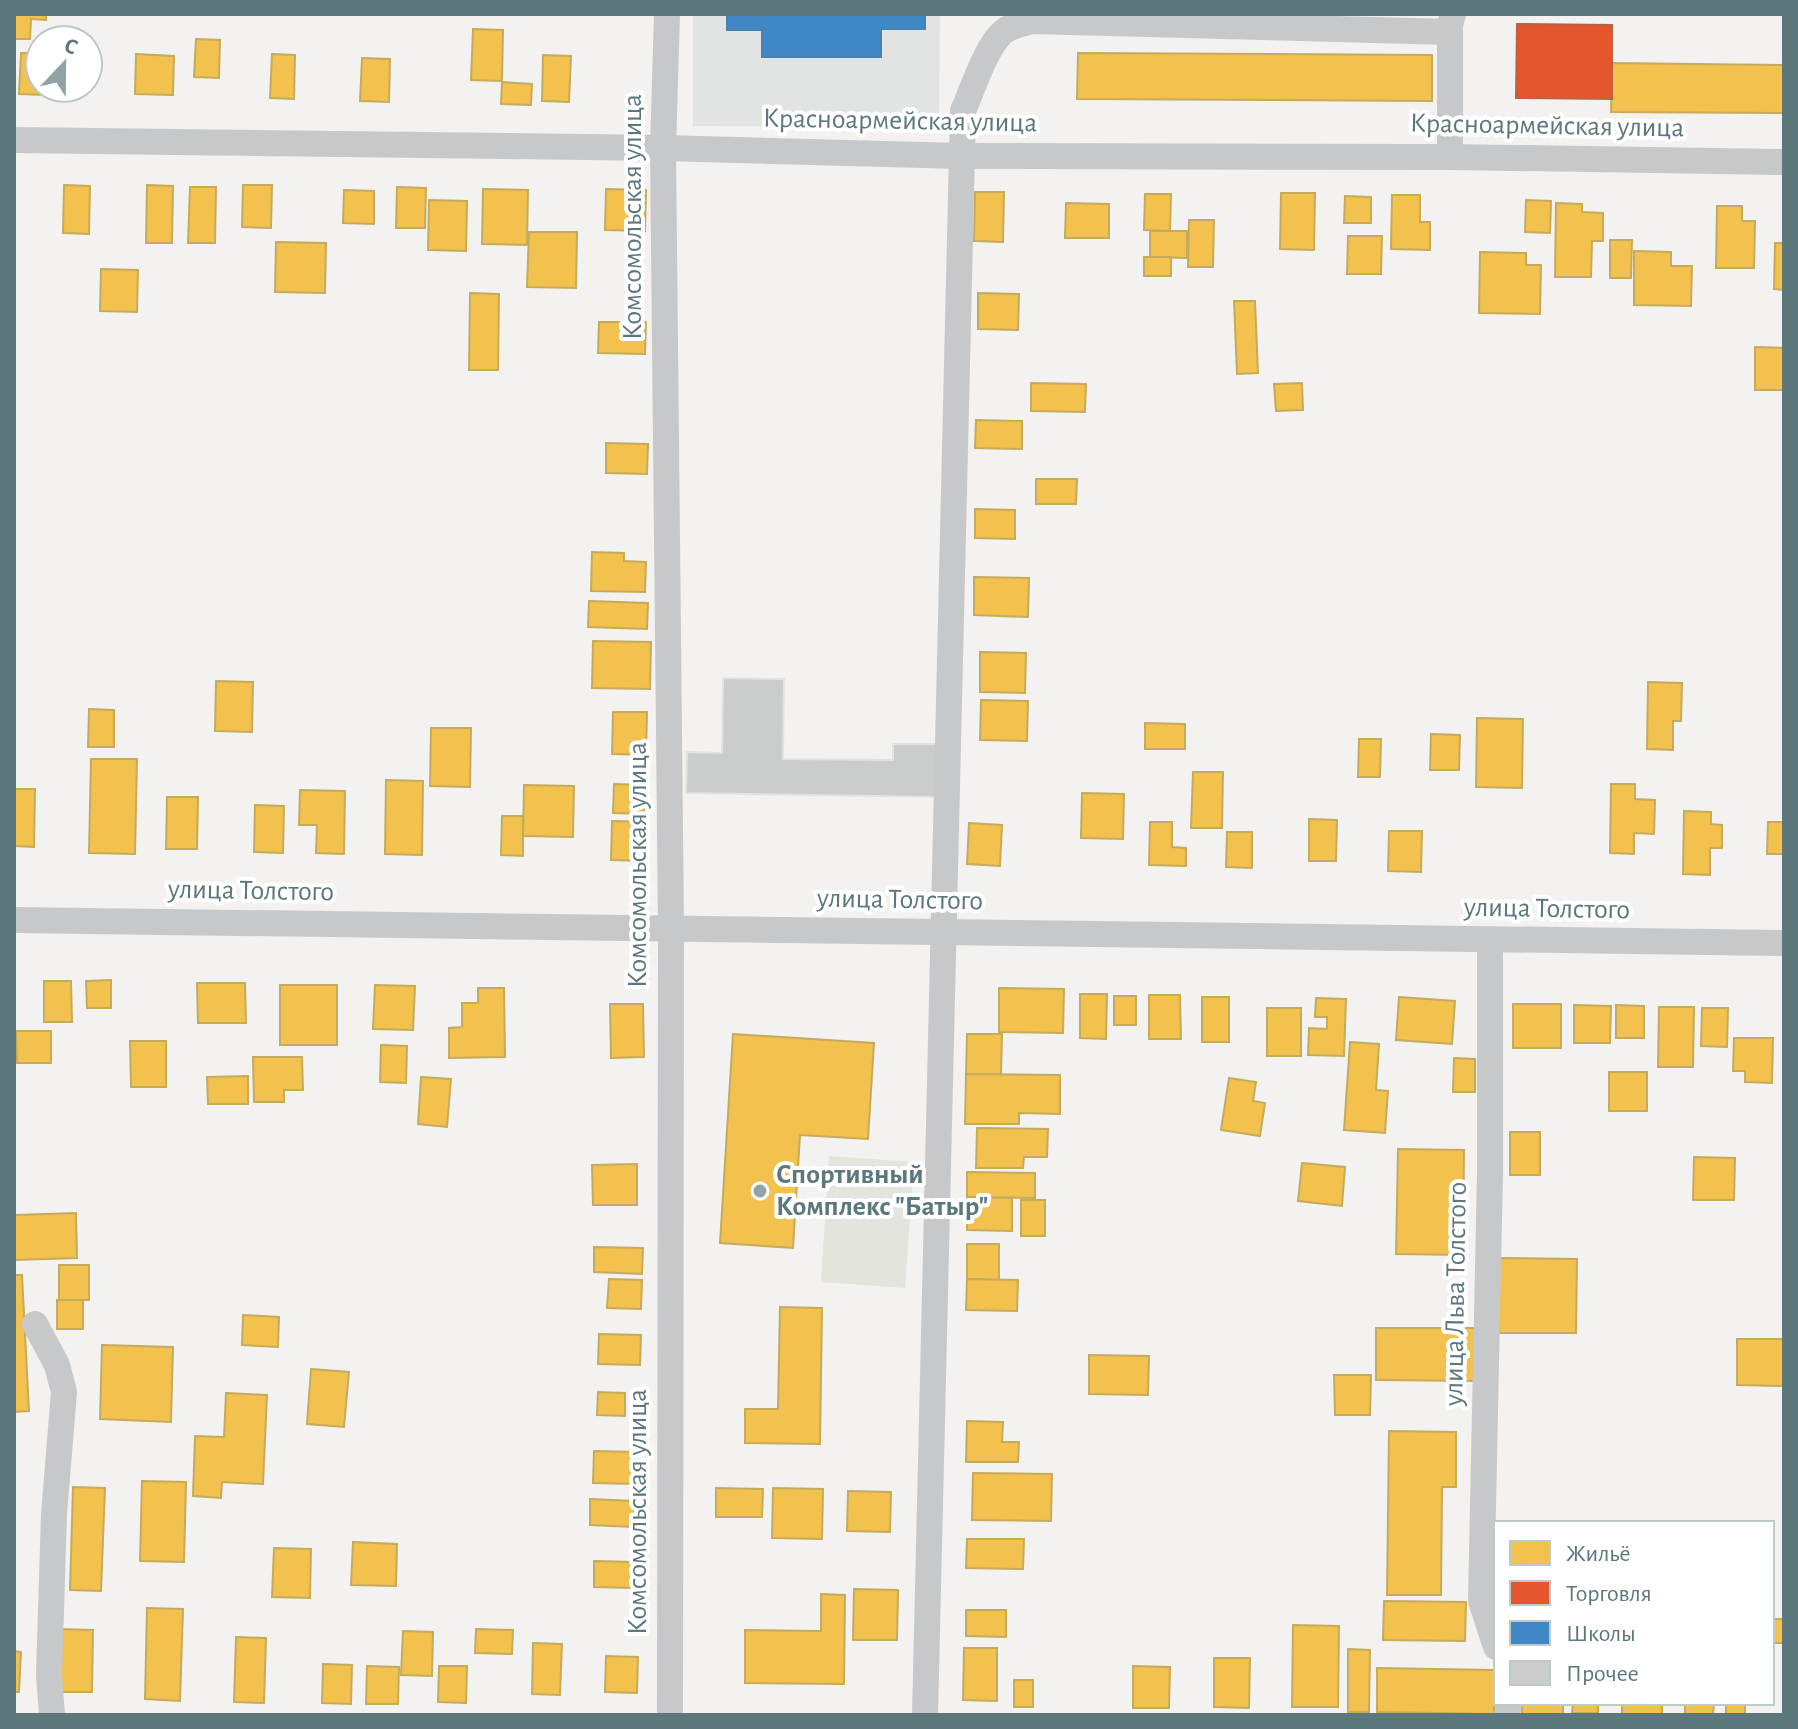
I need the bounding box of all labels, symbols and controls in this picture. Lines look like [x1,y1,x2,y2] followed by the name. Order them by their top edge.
[24,24,104,104] north arrow
[61,34,81,59] text: С
[619,94,647,340] street label: Комсомольская улица
[763,105,1038,137] street label: Красноармейская улица
[1410,110,1685,142] street label: Красноармейская улица
[624,742,652,988] street label: Комсомольская улица
[167,876,334,906] street label: улица Толстого
[816,885,983,915] street label: улица Толстого
[1463,894,1630,924] street label: улица Толстого
[776,1161,988,1221] place label: Спортивный Комплекс "Батыр"
[751,1182,769,1200] marker: Спортивный Комплекс "Батыр"
[1440,1182,1472,1407] street label: улица Льва Толстого
[624,1389,652,1635] street label: Комсомольская улица
[1494,1521,1774,1705] legend
[1566,1542,1631,1566] text: Жильё
[1566,1582,1652,1606] text: Торговля
[1566,1622,1636,1646] text: Школы
[1566,1662,1639,1686] text: Прочее

